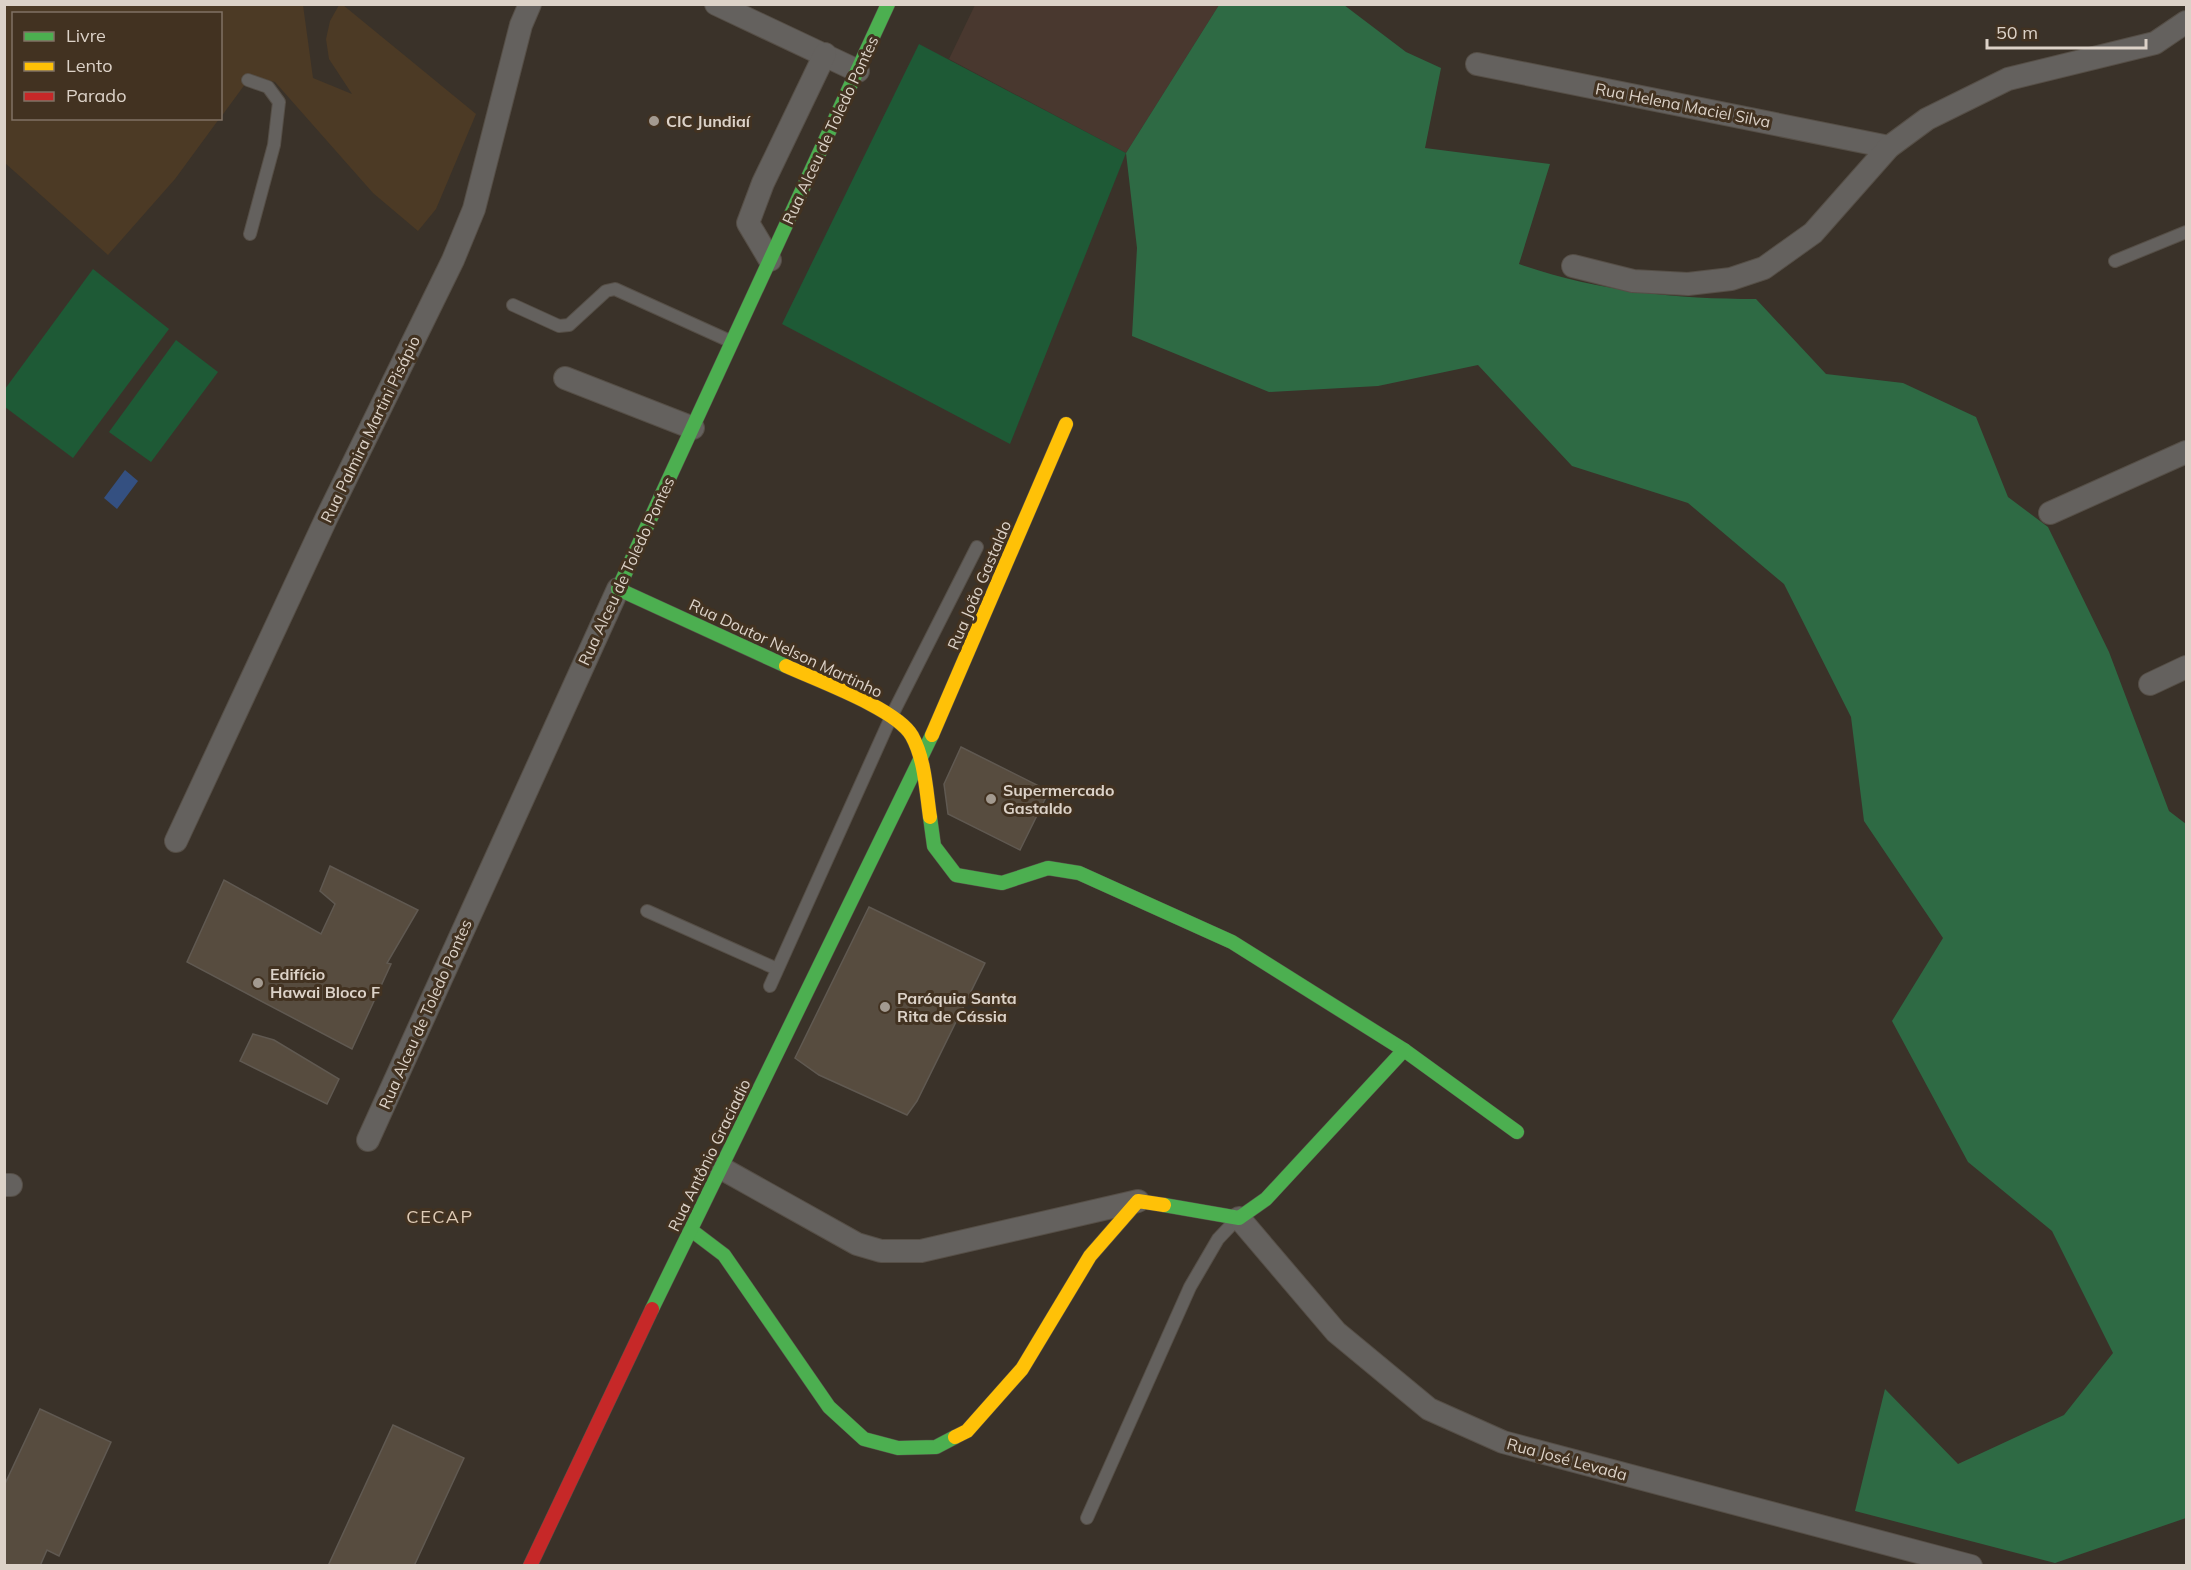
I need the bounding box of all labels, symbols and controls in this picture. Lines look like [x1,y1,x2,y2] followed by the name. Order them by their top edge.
[12,12,222,120] legend
[1987,12,2146,50] scale bar
[1996,21,2038,44] text: 50 m
[66,24,106,47] text: Livre
[777,32,883,227] street label: Rua Alceu de Toledo Pontes
[66,54,113,77] text: Lento
[1594,78,1772,132] street label: Rua Helena Maciel Silva
[66,84,126,107] text: Parado
[666,111,752,131] place label: CIC Jundiaí
[647,114,661,128] marker: CIC Jundiaí
[316,332,424,526] street label: Rua Palmira Martini Pisápio
[573,473,679,668] street label: Rua Alceu de Toledo Pontes
[943,517,1015,653] street label: Rua João Gastaldo
[686,594,886,702] street label: Rua Doutor Nelson Martinho
[1003,780,1114,818] place label: Supermercado Gastaldo
[984,792,998,806] marker: Supermercado Gastaldo
[374,916,476,1112] street label: Rua Alceu de Toledo Pontes
[270,964,380,1002] place label: Edifício Hawai Bloco F
[251,976,265,990] marker: Edifício Hawai Bloco F
[897,988,1017,1026] place label: Paróquia Santa Rita de Cássia
[878,1000,892,1014] marker: Paróquia Santa Rita de Cássia
[663,1075,755,1235] street label: Rua Antônio Graciadio
[406,1205,474,1228] district label: CECAP
[1505,1433,1629,1485] street label: Rua José Levada

